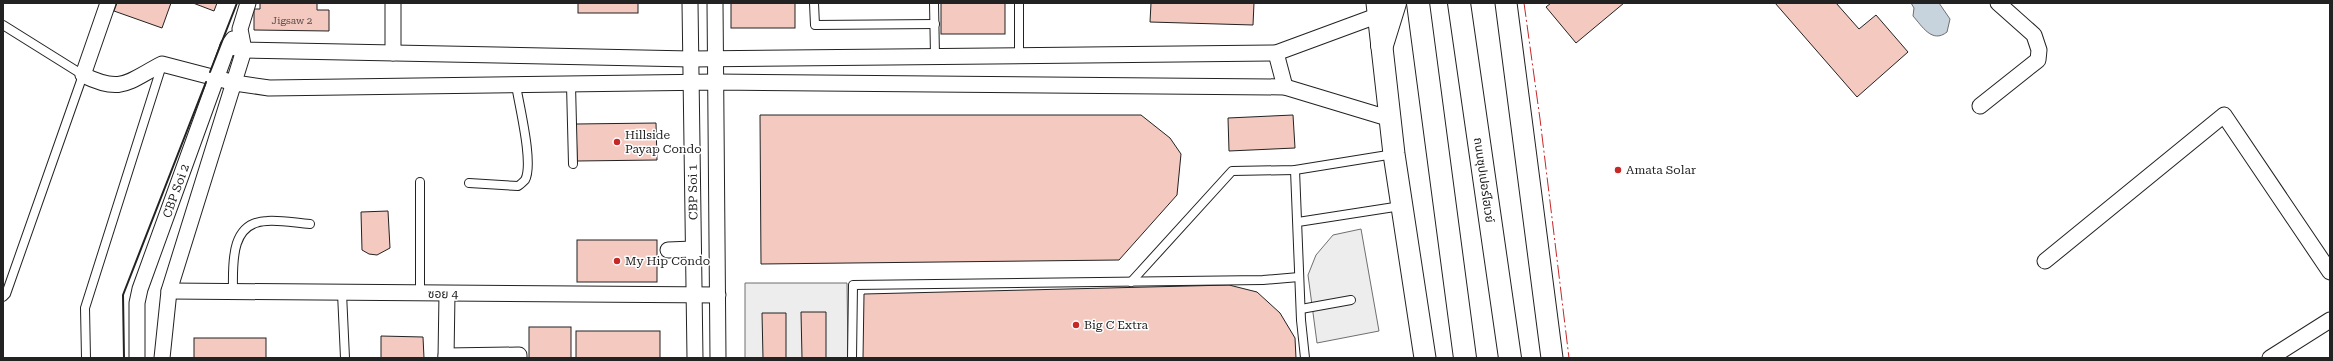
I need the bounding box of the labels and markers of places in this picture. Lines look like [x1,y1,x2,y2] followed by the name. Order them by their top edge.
[625,128,702,156] place label: Hillside Payap Condo
[612,137,622,147] marker: Hillside Payap Condo
[1626,163,1696,177] place label: Amata Solar
[1613,165,1623,175] marker: Amata Solar
[625,254,710,268] place label: My Hip Condo
[612,256,622,266] marker: My Hip Condo
[1084,318,1149,332] place label: Big C Extra
[1071,320,1081,330] marker: Big C Extra

